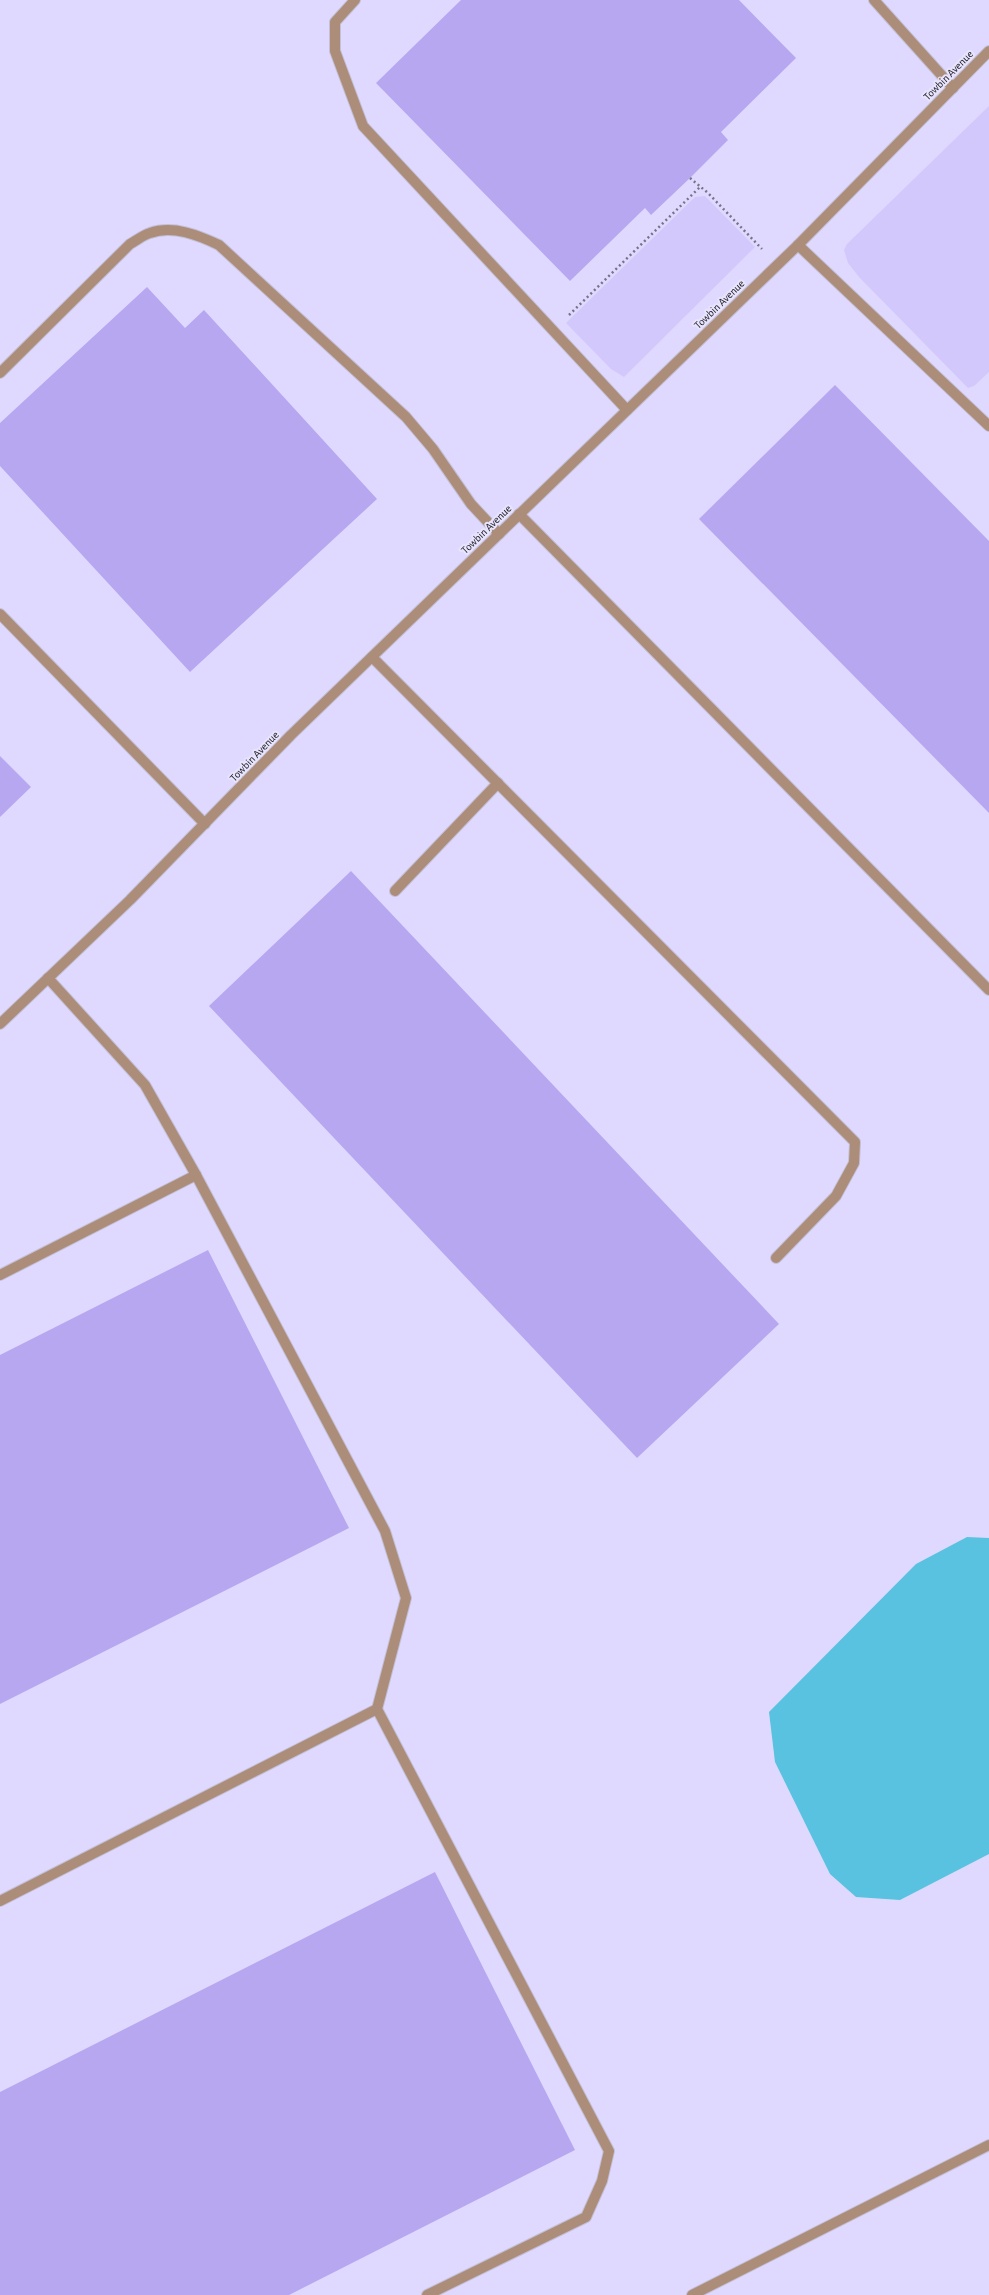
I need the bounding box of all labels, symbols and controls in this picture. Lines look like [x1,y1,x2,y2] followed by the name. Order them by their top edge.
[921,48,975,102] street label: Towbin Avenue
[692,278,747,331] street label: Towbin Avenue
[459,503,514,556] street label: Towbin Avenue
[228,729,281,784] street label: Towbin Avenue

